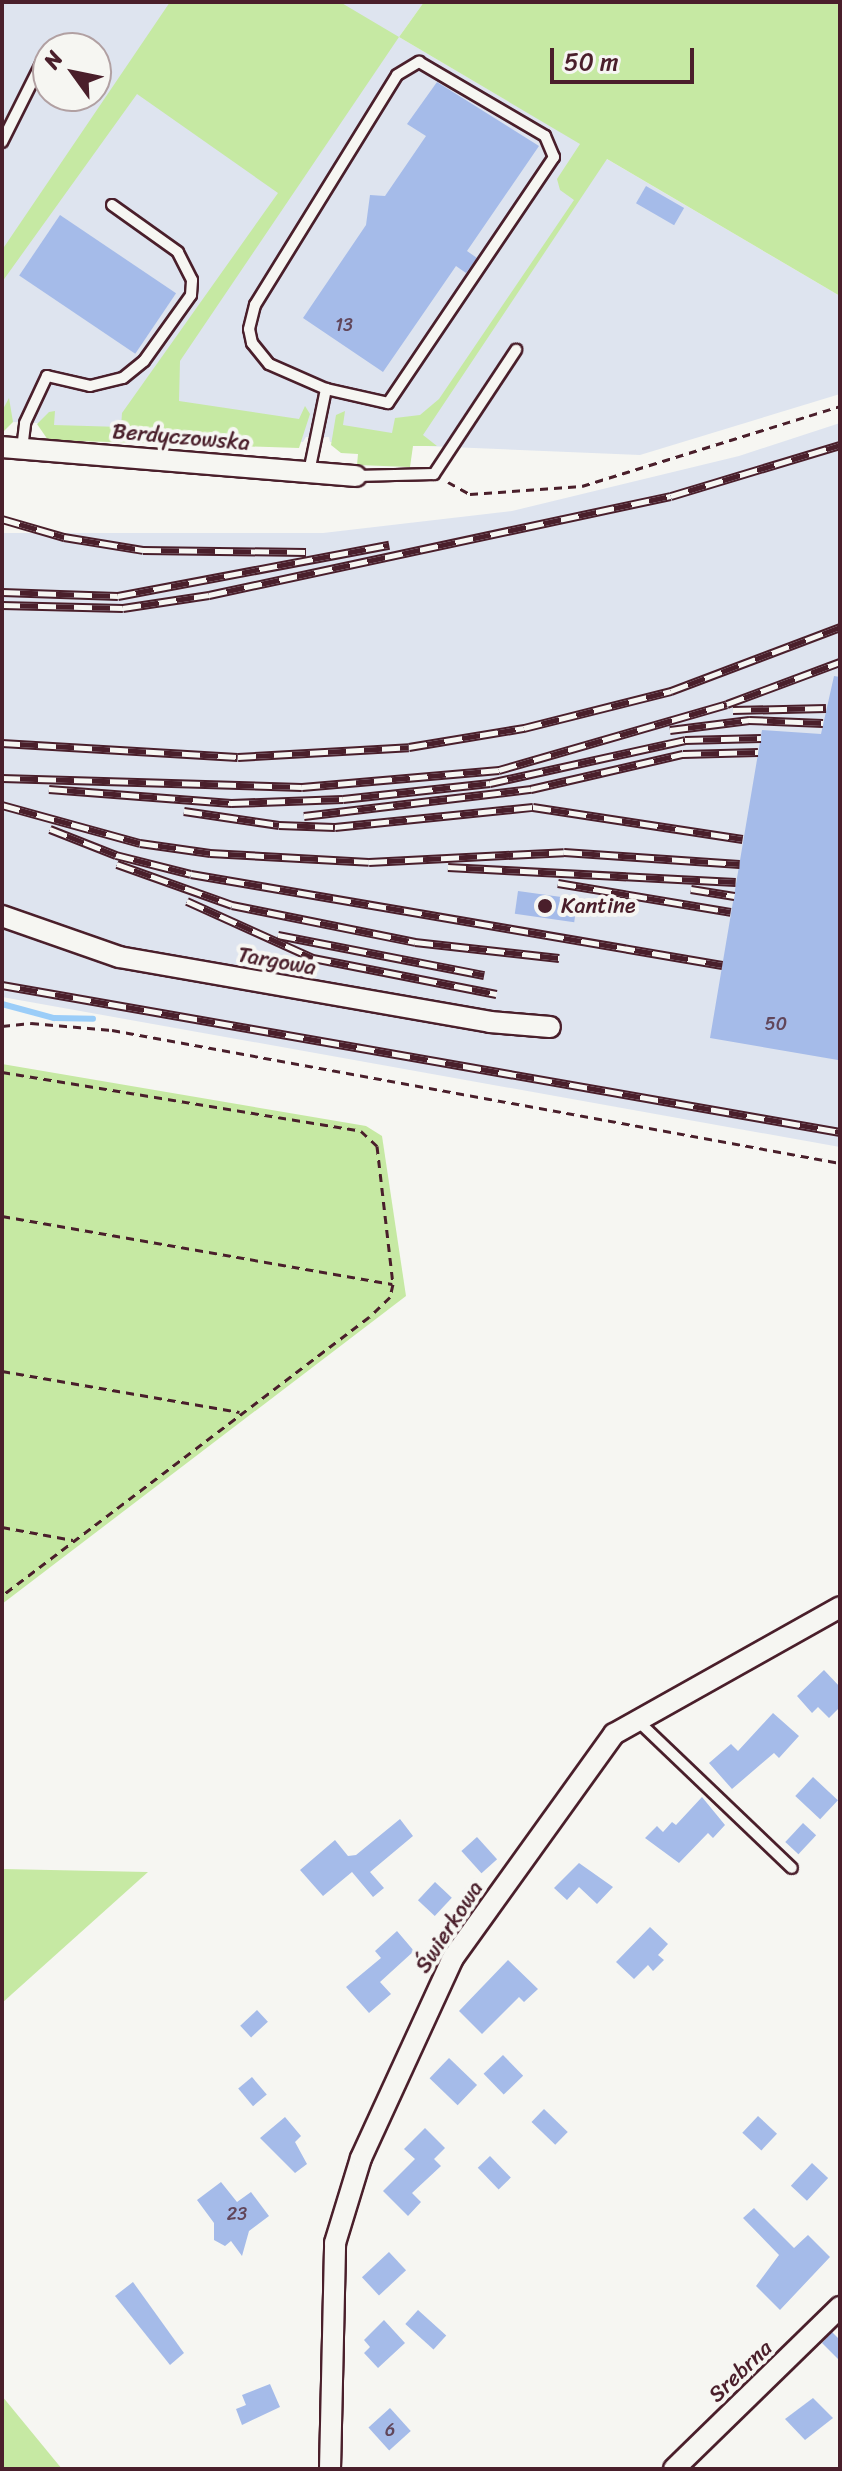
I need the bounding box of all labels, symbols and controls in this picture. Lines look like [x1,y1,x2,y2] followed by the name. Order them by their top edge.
[32,32,112,112] north arrow
[554,32,698,82] scale bar
[564,41,619,83] text: 50 m
[33,43,74,77] text: N
[335,314,353,336] house number: 13
[111,418,251,456] street label: Berdyczowska
[561,893,636,919] place label: Kantine
[536,897,554,915] marker: Kantine
[236,941,318,981] street label: Targowa
[765,1013,787,1035] house number: 50
[410,1876,488,1978] street label: Świerkowa
[227,2203,247,2225] house number: 23
[703,2334,777,2408] street label: Srebrna
[385,2419,395,2441] house number: 6

